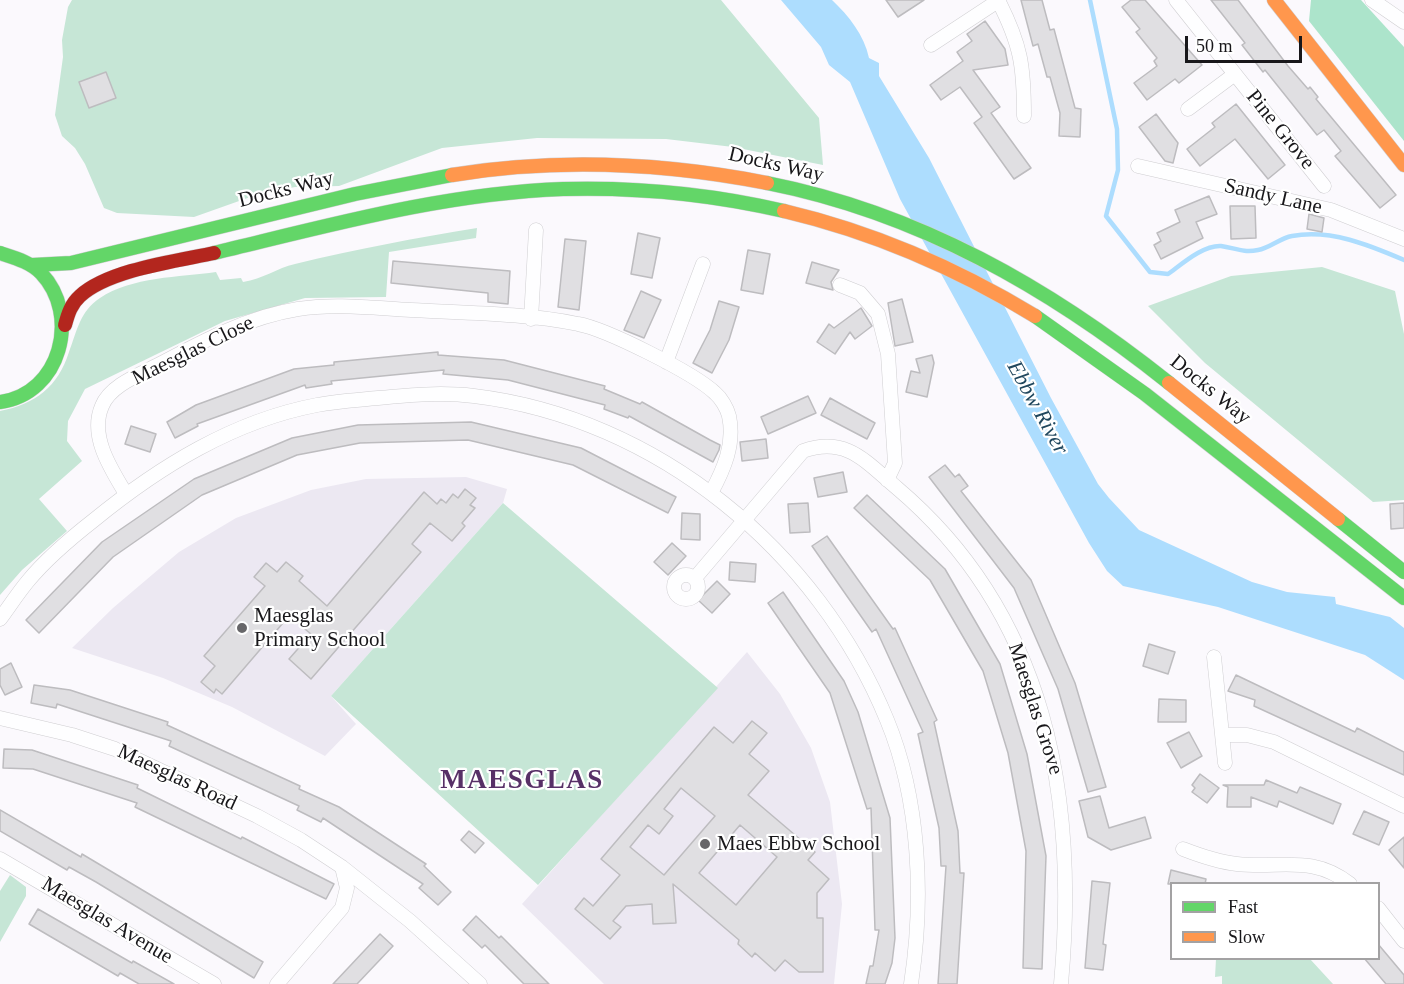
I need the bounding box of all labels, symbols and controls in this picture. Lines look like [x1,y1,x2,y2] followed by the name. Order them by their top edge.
[1188,24,1305,62] scale bar
[1196,36,1233,56] text: 50 m
[1240,85,1320,175] street label: Pine Grove
[726,142,826,188] street label: Docks Way
[236,166,336,214] street label: Docks Way
[1222,174,1324,220] street label: Sandy Lane
[128,311,258,391] street label: Maesglas Close
[1164,350,1256,430] street label: Docks Way
[1000,356,1074,460] water label: Ebbw River
[254,603,385,653] place label: Maesglas Primary School
[235,621,249,635] marker: Maesglas Primary School
[1002,640,1068,778] street label: Maesglas Grove
[113,739,241,817] street label: Maesglas Road
[440,765,604,797] district label: MAESGLAS
[717,831,880,857] place label: Maes Ebbw School
[698,837,712,851] marker: Maes Ebbw School
[37,872,177,970] street label: Maesglas Avenue
[1170,882,1380,960] legend
[1228,897,1258,917] text: Fast
[1228,927,1265,947] text: Slow

